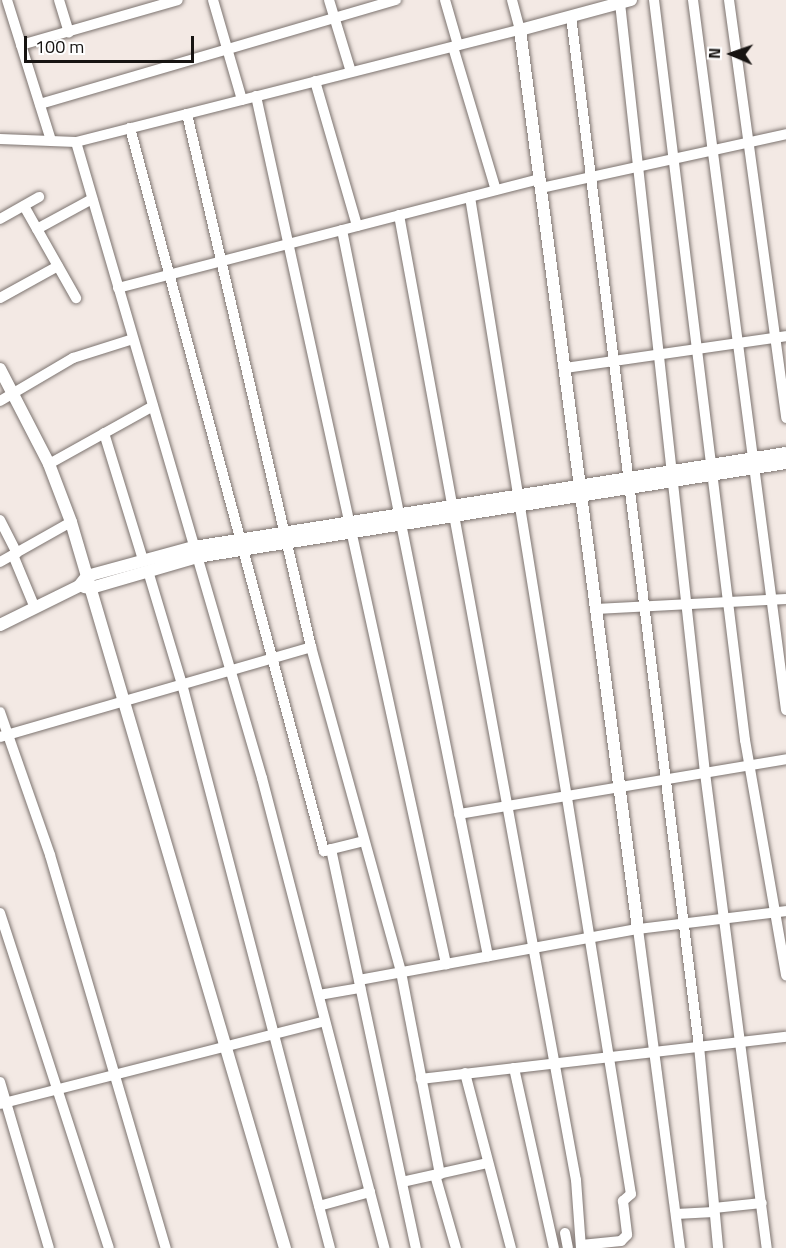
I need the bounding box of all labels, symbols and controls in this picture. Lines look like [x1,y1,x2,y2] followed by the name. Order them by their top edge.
[27,24,196,62] scale bar
[702,24,762,84] north arrow
[35,33,84,60] text: 100 m
[702,47,726,59] text: N

